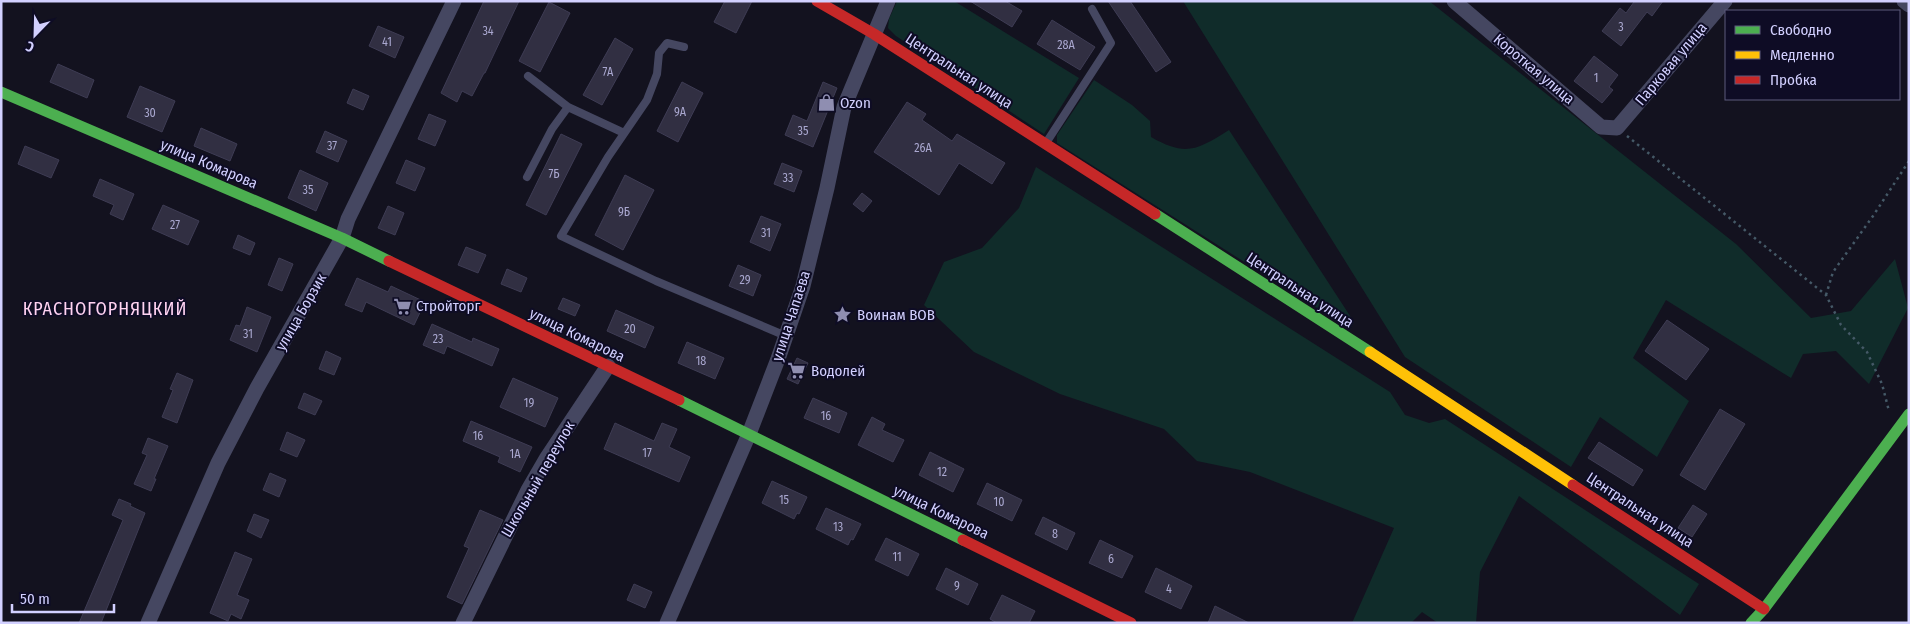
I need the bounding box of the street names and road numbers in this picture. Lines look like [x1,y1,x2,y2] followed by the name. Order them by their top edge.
[1631,19,1711,109] street label: Парковая улица
[902,30,1016,112] street label: Центральная улица
[1490,30,1578,108] street label: Короткая улица
[158,135,260,193] street label: улица Комарова
[1243,249,1357,331] street label: Центральная улица
[768,268,814,364] street label: улица Чапаева
[272,270,330,354] street label: улица Борзик
[526,304,628,366] street label: улица Комарова
[497,418,579,540] street label: Школьный переулок
[1583,469,1697,551] street label: Центральная улица
[890,481,992,543] street label: улица Комарова

